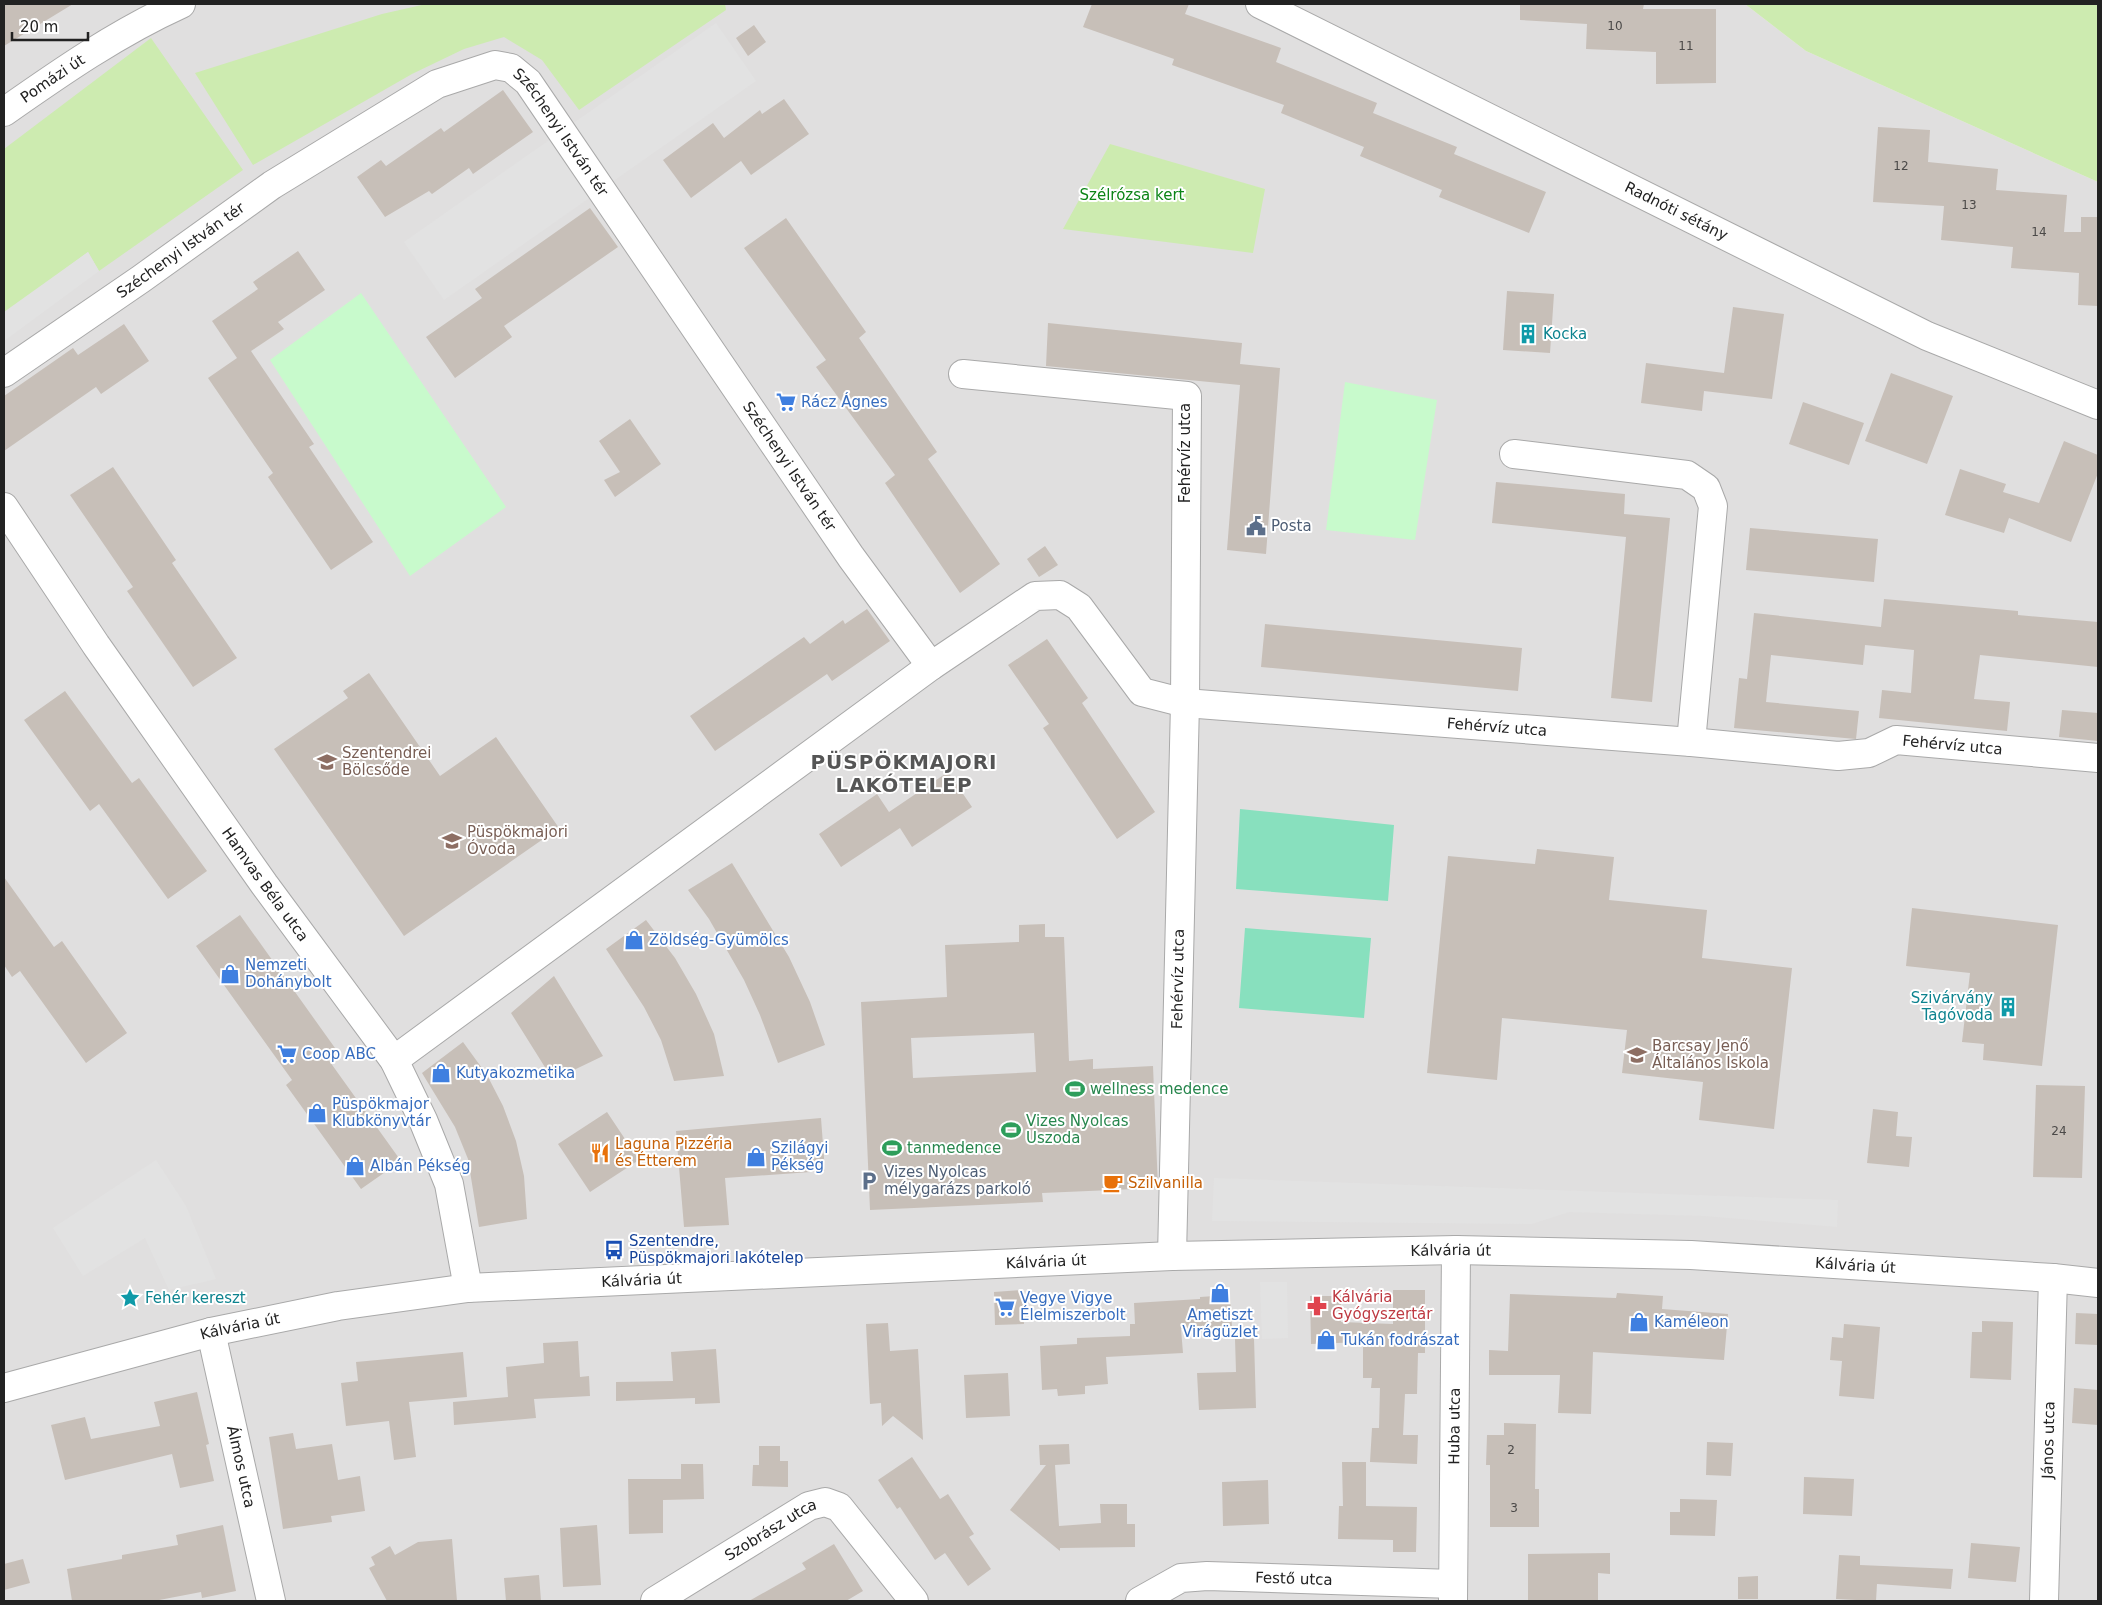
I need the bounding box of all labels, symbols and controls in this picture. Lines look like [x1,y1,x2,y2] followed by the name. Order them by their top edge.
[12,10,89,42] scale bar
[20,18,58,36] text: 20 m
[1607,19,1623,33] house number: 10
[1678,39,1694,53] house number: 11
[17,50,88,107] street label: Pomázi út
[509,65,613,200] street label: Széchenyi István tér
[1893,159,1909,173] house number: 12
[1622,178,1731,244] street label: Radnóti sétány
[1080,186,1185,204] park label: Szélrózsa kert
[113,198,249,302] street label: Széchenyi István tér
[1961,198,1977,212] house number: 13
[2031,225,2047,239] house number: 14
[1517,323,1539,345] building icon: Kocka
[1543,325,1587,343] place label: Kocka
[775,391,797,413] supermarket icon: Rácz Ágnes
[801,392,888,411] place label: Rácz Ágnes
[739,398,840,535] street label: Széchenyi István tér
[1176,403,1194,503] street label: Fehérvíz utca
[1245,515,1267,537] public building icon: Posta
[1271,517,1312,535] place label: Posta
[1446,714,1548,740] street label: Fehérvíz utca
[1902,732,2003,758] street label: Fehérvíz utca
[342,744,432,779] place label: Szentendrei Bölcsőde
[810,750,998,797] district label: PÜSPÖKMAJORI LAKÓTELEP
[316,751,338,773] school or university icon: Szentendrei Bölcsőde
[467,823,568,858] place label: Püspökmajori Óvoda
[218,824,312,945] street label: Hamvas Béla utca
[441,830,463,852] school or university icon: Püspökmajori Óvoda
[623,929,645,951] shop icon: Zöldség-Gyümölcs
[1168,929,1188,1029] street label: Fehérvíz utca
[649,931,789,949] place label: Zöldség-Gyümölcs
[245,956,332,991] place label: Nemzeti Dohánybolt
[219,963,241,985] shop icon: Nemzeti Dohánybolt
[1911,989,1993,1024] place label: Szivárvány Tagóvoda
[1997,996,2019,1018] building icon: Szivárvány Tagóvoda
[1652,1037,1769,1072] place label: Barcsay Jenő Általános Iskola
[276,1043,298,1065] supermarket icon: Coop ABC
[1626,1044,1648,1066] school or university icon: Barcsay Jenő Általános Iskola
[302,1045,376,1063] place label: Coop ABC
[430,1062,452,1084] shop icon: Kutyakozmetika
[456,1064,575,1082] place label: Kutyakozmetika
[1064,1078,1086,1100] sports icon: wellness medence
[1090,1080,1229,1098] place label: wellness medence
[332,1095,432,1130] place label: Püspökmajor Klubkönyvtár
[306,1102,328,1124] shop icon: Püspökmajor Klubkönyvtár
[1026,1112,1129,1147] place label: Vizes Nyolcas Uszoda
[1000,1119,1022,1141] sports icon: Vizes Nyolcas Uszoda
[2051,1124,2067,1138] house number: 24
[615,1135,732,1170] place label: Laguna Pizzéria és Étterem
[881,1137,903,1159] sports icon: tanmedence
[771,1139,829,1174] place label: Szilágyi Pékség
[907,1139,1001,1157] place label: tanmedence
[589,1142,611,1164] restaurant icon: Laguna Pizzéria és Étterem
[745,1146,767,1168] shop icon: Szilágyi Pékség
[344,1155,366,1177] shop icon: Albán Pékség
[370,1157,470,1175] place label: Albán Pékség
[884,1163,1031,1198] place label: Vizes Nyolcas mélygarázs parkoló
[858,1170,880,1192] parking icon: Vizes Nyolcas mélygarázs parkoló
[1102,1172,1124,1194] cafe icon: Szilvanilla
[1128,1174,1203,1192] place label: Szilvanilla
[629,1232,803,1267] place label: Szentendre, Püspökmajori lakótelep
[603,1239,625,1261] bus stop icon: Szentendre, Püspökmajori lakótelep
[1410,1241,1492,1260] street label: Kálvária út
[1005,1251,1087,1273] street label: Kálvária út
[1815,1254,1896,1277] street label: Kálvária út
[601,1269,682,1291] street label: Kálvária út
[1209,1282,1231,1304] shop icon: Ametiszt Virágüzlet
[119,1287,141,1309] place icon: Fehér kereszt
[1332,1288,1433,1323] place label: Kálvária Gyógyszertár
[145,1289,246,1307] place label: Fehér kereszt
[1020,1289,1126,1324] place label: Vegye Vigye Élelmiszerbolt
[1306,1295,1328,1317] pharmacy icon: Kálvária Gyógyszertár
[994,1296,1016,1318] supermarket icon: Vegye Vigye Élelmiszerbolt
[1182,1306,1258,1341] place label: Ametiszt Virágüzlet
[198,1309,281,1344] street label: Kálvária út
[1628,1311,1650,1333] shop icon: Kaméleon
[1654,1313,1729,1331] place label: Kaméleon
[1315,1329,1337,1351] shop icon: Tukán fodrászat
[1340,1331,1460,1349] place label: Tukán fodrászat
[1445,1387,1464,1465] street label: Huba utca
[2038,1401,2059,1480] street label: János utca
[223,1424,259,1510] street label: Álmos utca
[1507,1443,1515,1457] house number: 2
[721,1495,818,1565] street label: Szobrász utca
[1510,1501,1518,1515] house number: 3
[1255,1569,1333,1589] street label: Festő utca

